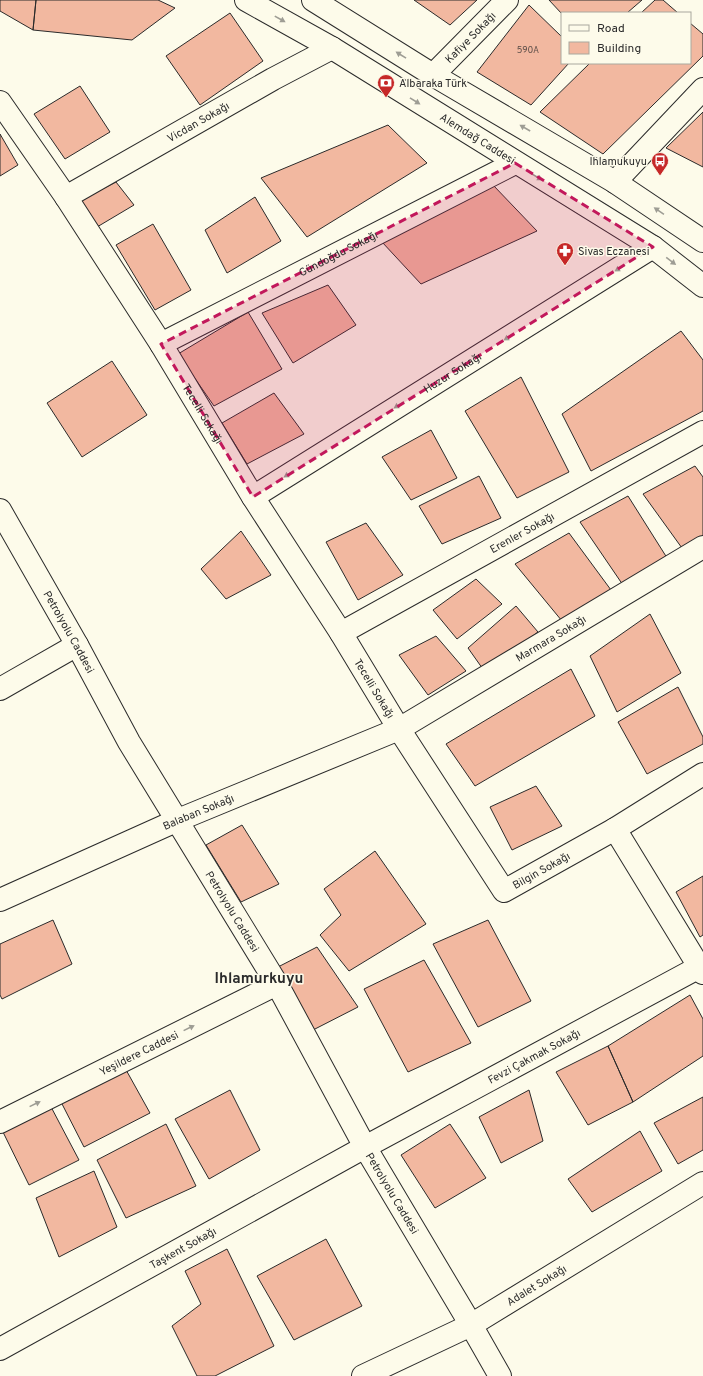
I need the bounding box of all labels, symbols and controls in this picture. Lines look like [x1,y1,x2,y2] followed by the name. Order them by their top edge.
[442,9,499,67] street label: Kafiye Sokağı
[561,12,691,64] legend
[274,16,286,22] one-way arrow
[597,21,625,37] text: Road
[597,41,641,57] text: Building
[517,45,539,56] house number: 590A
[395,51,407,58] one-way arrow
[376,73,396,98] bank icon: Albaraka Türk
[399,77,467,91] place label: Albaraka Türk
[410,97,420,105] one-way arrow
[165,99,232,146] street label: Vicdan Sokağı
[437,111,518,168] street label: Alemdağ Caddesi
[519,125,531,132] one-way arrow
[650,151,670,176] bus stop icon: Ihlamukuyu
[589,155,647,169] place label: Ihlamukuyu
[531,173,543,180] one-way arrow
[654,207,664,215] one-way arrow
[297,228,381,280] street label: Gündoğdu Sokağı
[555,241,575,266] pharmacy icon: Sivas Eczanesi
[578,245,650,259] place label: Sivas Eczanesi
[665,257,676,265] one-way arrow
[614,264,625,272] one-way arrow
[503,333,515,340] one-way arrow
[421,350,484,397] street label: Huzur Sokağı
[179,382,225,447] street label: Tecelli Sokağı
[393,402,405,409] one-way arrow
[283,471,294,478] one-way arrow
[488,510,557,557] street label: Erenler Sokağı
[40,589,97,676] street label: Petrolyolu Caddesi
[513,613,589,665] street label: Marmara Sokağı
[350,656,397,721] street label: Tecelli Sokağı
[161,792,236,834] street label: Balaban Sokağı
[510,849,573,893] street label: Bilgin Sokağı
[202,869,262,955] street label: Petrolyolu Caddesi
[215,970,303,989] district label: Ihlamurkuyu
[183,1025,195,1031] one-way arrow
[486,1026,583,1088] street label: Fevzi Çakmak Sokağı
[97,1028,181,1079] street label: Yeşildere Caddesi
[29,1101,41,1107] one-way arrow
[362,1150,421,1237] street label: Petrolyolu Caddesi
[148,1225,219,1273] street label: Taşkent Sokağı
[504,1262,569,1310] street label: Adalet Sokağı

